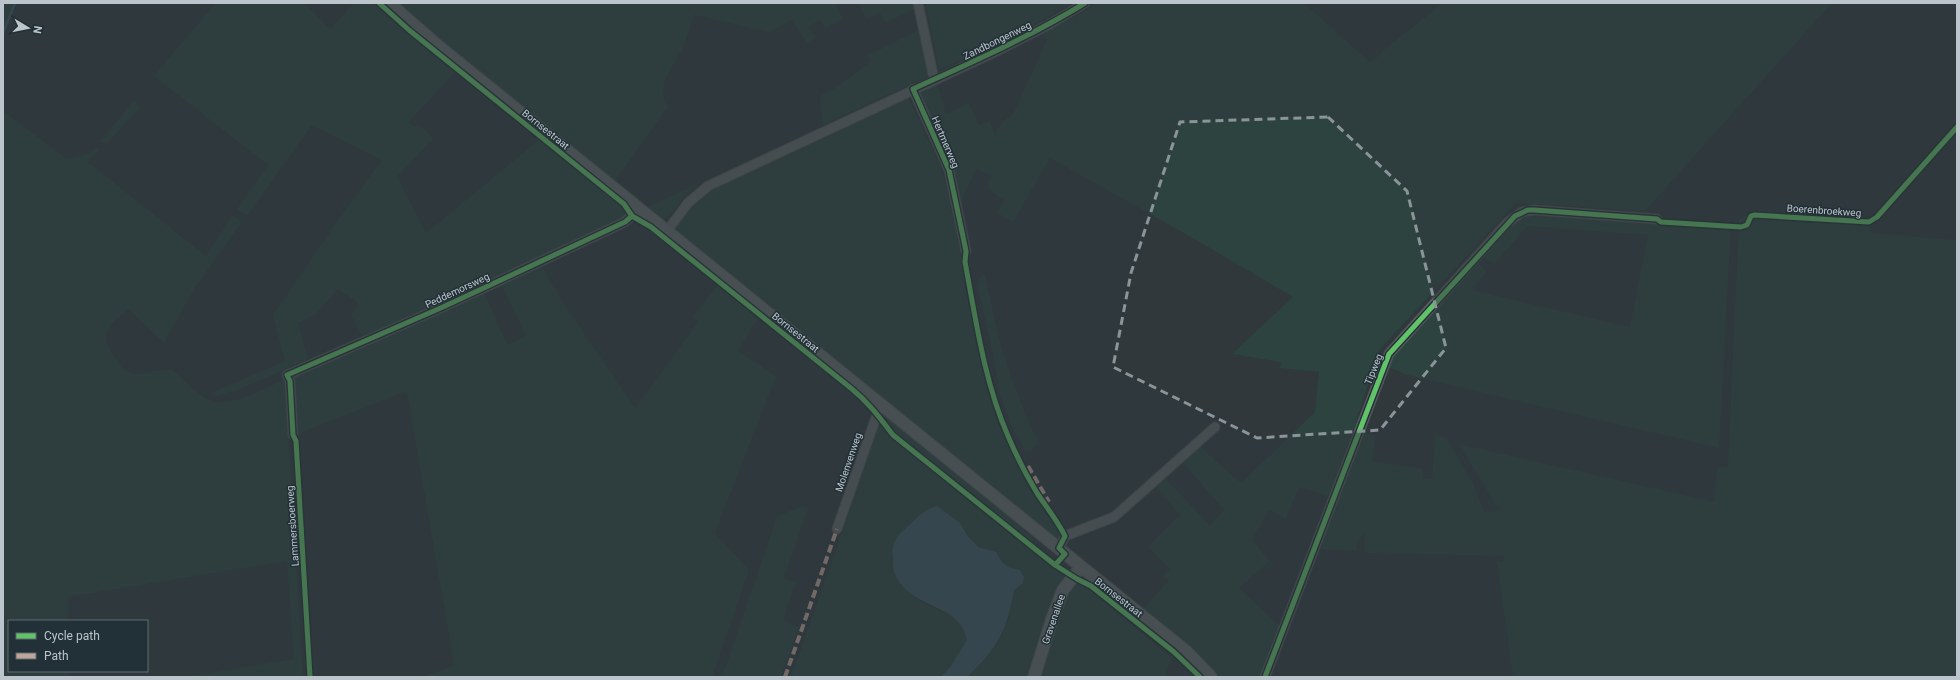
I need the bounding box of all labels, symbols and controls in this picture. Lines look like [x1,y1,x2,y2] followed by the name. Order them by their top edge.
[8,8,48,48] north arrow
[961,19,1033,62] street label: Zandbongenweg
[30,25,44,35] text: N
[520,107,571,152] street label: Bornsestraat
[930,115,961,170] street label: Hertmerweg
[1786,202,1862,219] street label: Boerenbroekweg
[423,271,491,310] street label: Peddemorsweg
[770,310,821,355] street label: Bornsestraat
[1362,352,1385,386] street label: Tipweg
[833,431,864,493] street label: Molenvenweg
[284,485,301,567] street label: Lammersboerweg
[1093,575,1145,619] street label: Bornsestraat
[1040,593,1067,645] street label: Gravenallee
[8,620,148,672] legend
[44,629,100,643] text: Cycle path
[44,649,69,663] text: Path

